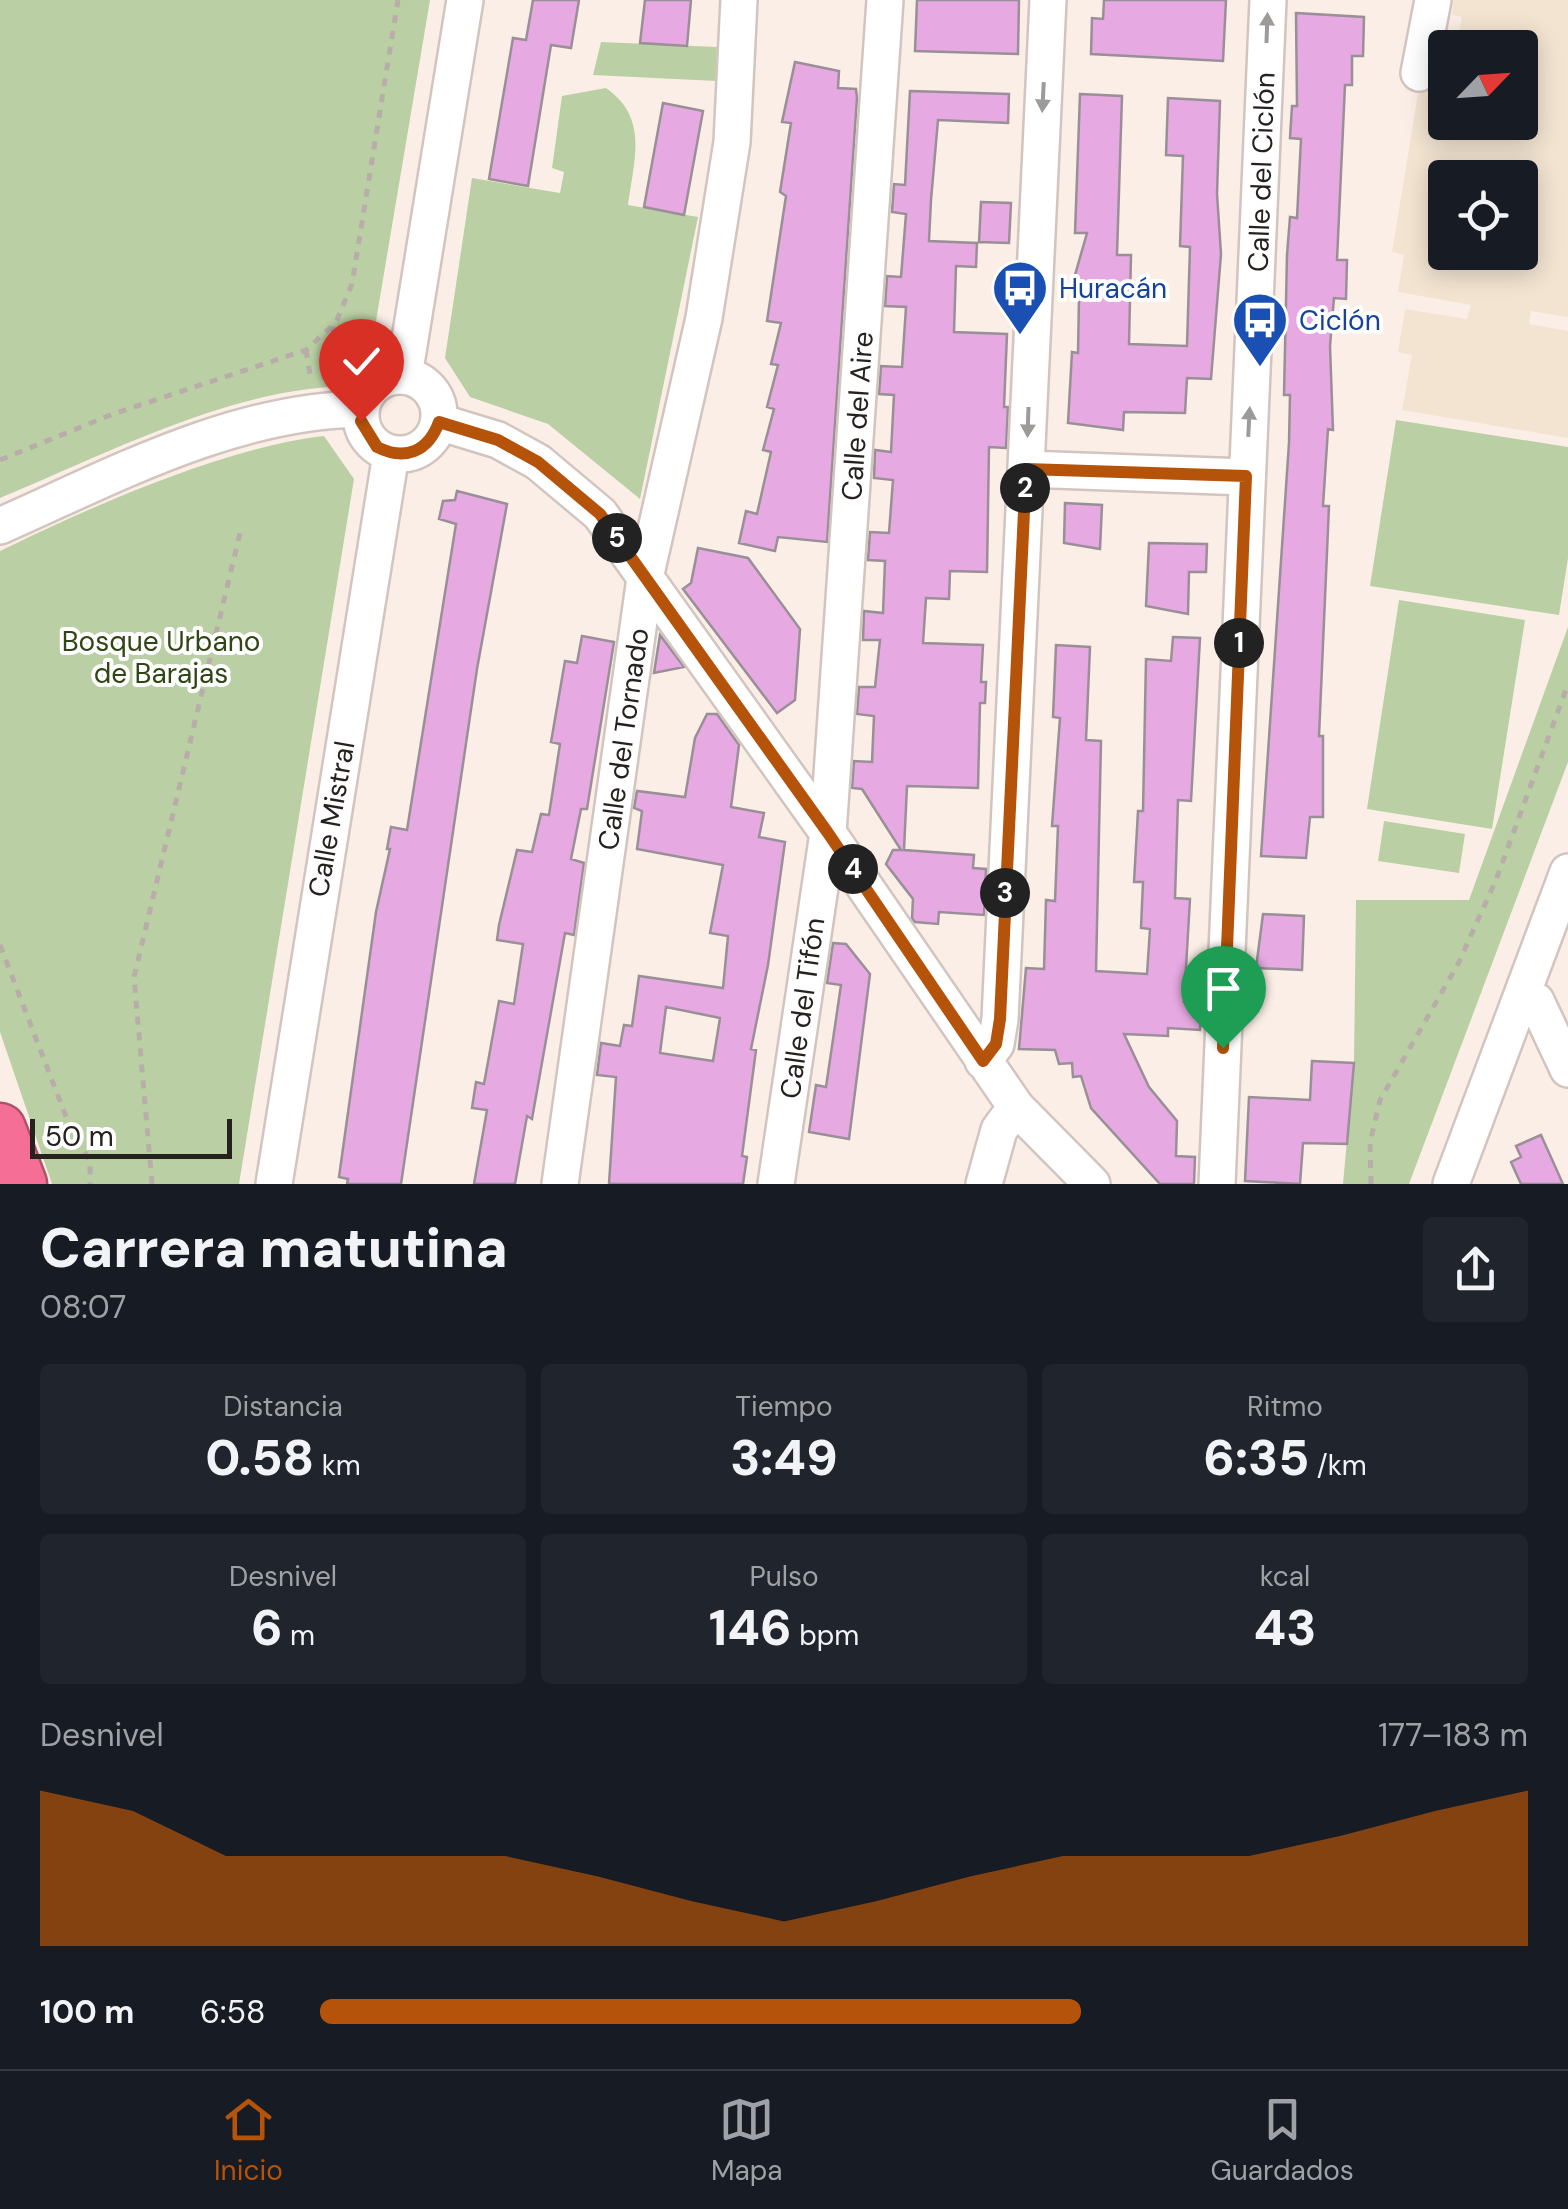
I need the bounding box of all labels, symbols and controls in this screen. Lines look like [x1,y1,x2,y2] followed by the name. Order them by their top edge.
[1259,11,1275,43] one-way arrow
[1428,30,1538,140] north arrow
[1428,30,1538,270] map controls
[1240,71,1283,273] street label: Calle del Ciclón
[1035,82,1051,114] one-way arrow
[1428,160,1538,270] button: locate
[990,258,1050,337] bus stop icon: Huracán
[1059,270,1167,307] place label: Huracán
[1230,290,1290,369] bus stop icon: Ciclón
[1299,302,1381,339] place label: Ciclón
[319,319,404,422] pin
[833,330,882,502] street label: Calle del Aire
[334,334,389,389] icon: check
[1241,406,1257,438] one-way arrow
[1020,407,1036,439] one-way arrow
[1000,463,1050,513] pin: 2
[1017,469,1033,506] text: 2
[592,513,642,563] pin: 5
[608,519,626,556] text: 5
[1214,618,1264,668] pin: 1
[62,623,260,692] park label: Bosque Urbano de Barajas
[1234,624,1244,661] text: 1
[590,626,657,853] street label: Calle del Tornado
[300,738,363,900] street label: Calle Mistral
[828,844,878,894] pin: 4
[844,850,862,887] text: 4
[980,868,1030,918] pin: 3
[997,874,1013,911] text: 3
[771,915,834,1101] street label: Calle del Tifón
[1181,946,1266,1049] pin
[1196,961,1251,1016] icon: arrive
[30,1114,232,1158] scale bar
[45,1118,114,1155] text: 50 m
[40,1212,508,1284] text: Carrera matutina
[1423,1217,1528,1322] button: share
[40,1286,126,1328] text: 08:07
[223,1388,343,1425] text: Distancia
[735,1388,833,1425] text: Tiempo
[1247,1388,1323,1425] text: Ritmo
[205,1425,314,1491] text: 0.58
[730,1425,838,1491] text: 3:49
[1203,1425,1309,1491] text: 6:35
[314,1447,361,1484] text: km
[1309,1447,1367,1484] text: /km
[229,1558,337,1595] text: Desnivel
[749,1558,819,1595] text: Pulso
[1260,1558,1310,1595] text: kcal
[251,1595,283,1661] text: 6
[709,1595,792,1661] text: 146
[1254,1595,1316,1661] text: 43
[283,1617,315,1654] text: m
[792,1617,859,1654] text: bpm
[40,1714,164,1756] text: Desnivel
[1378,1714,1528,1756] text: 177–183 m
[40,1991,134,2033] text: 100 m
[200,1991,266,2033] text: 6:58
[214,2092,283,2189] tab: Inicio
[711,2092,782,2189] tab: Mapa
[1211,2092,1354,2189] tab: Guardados

